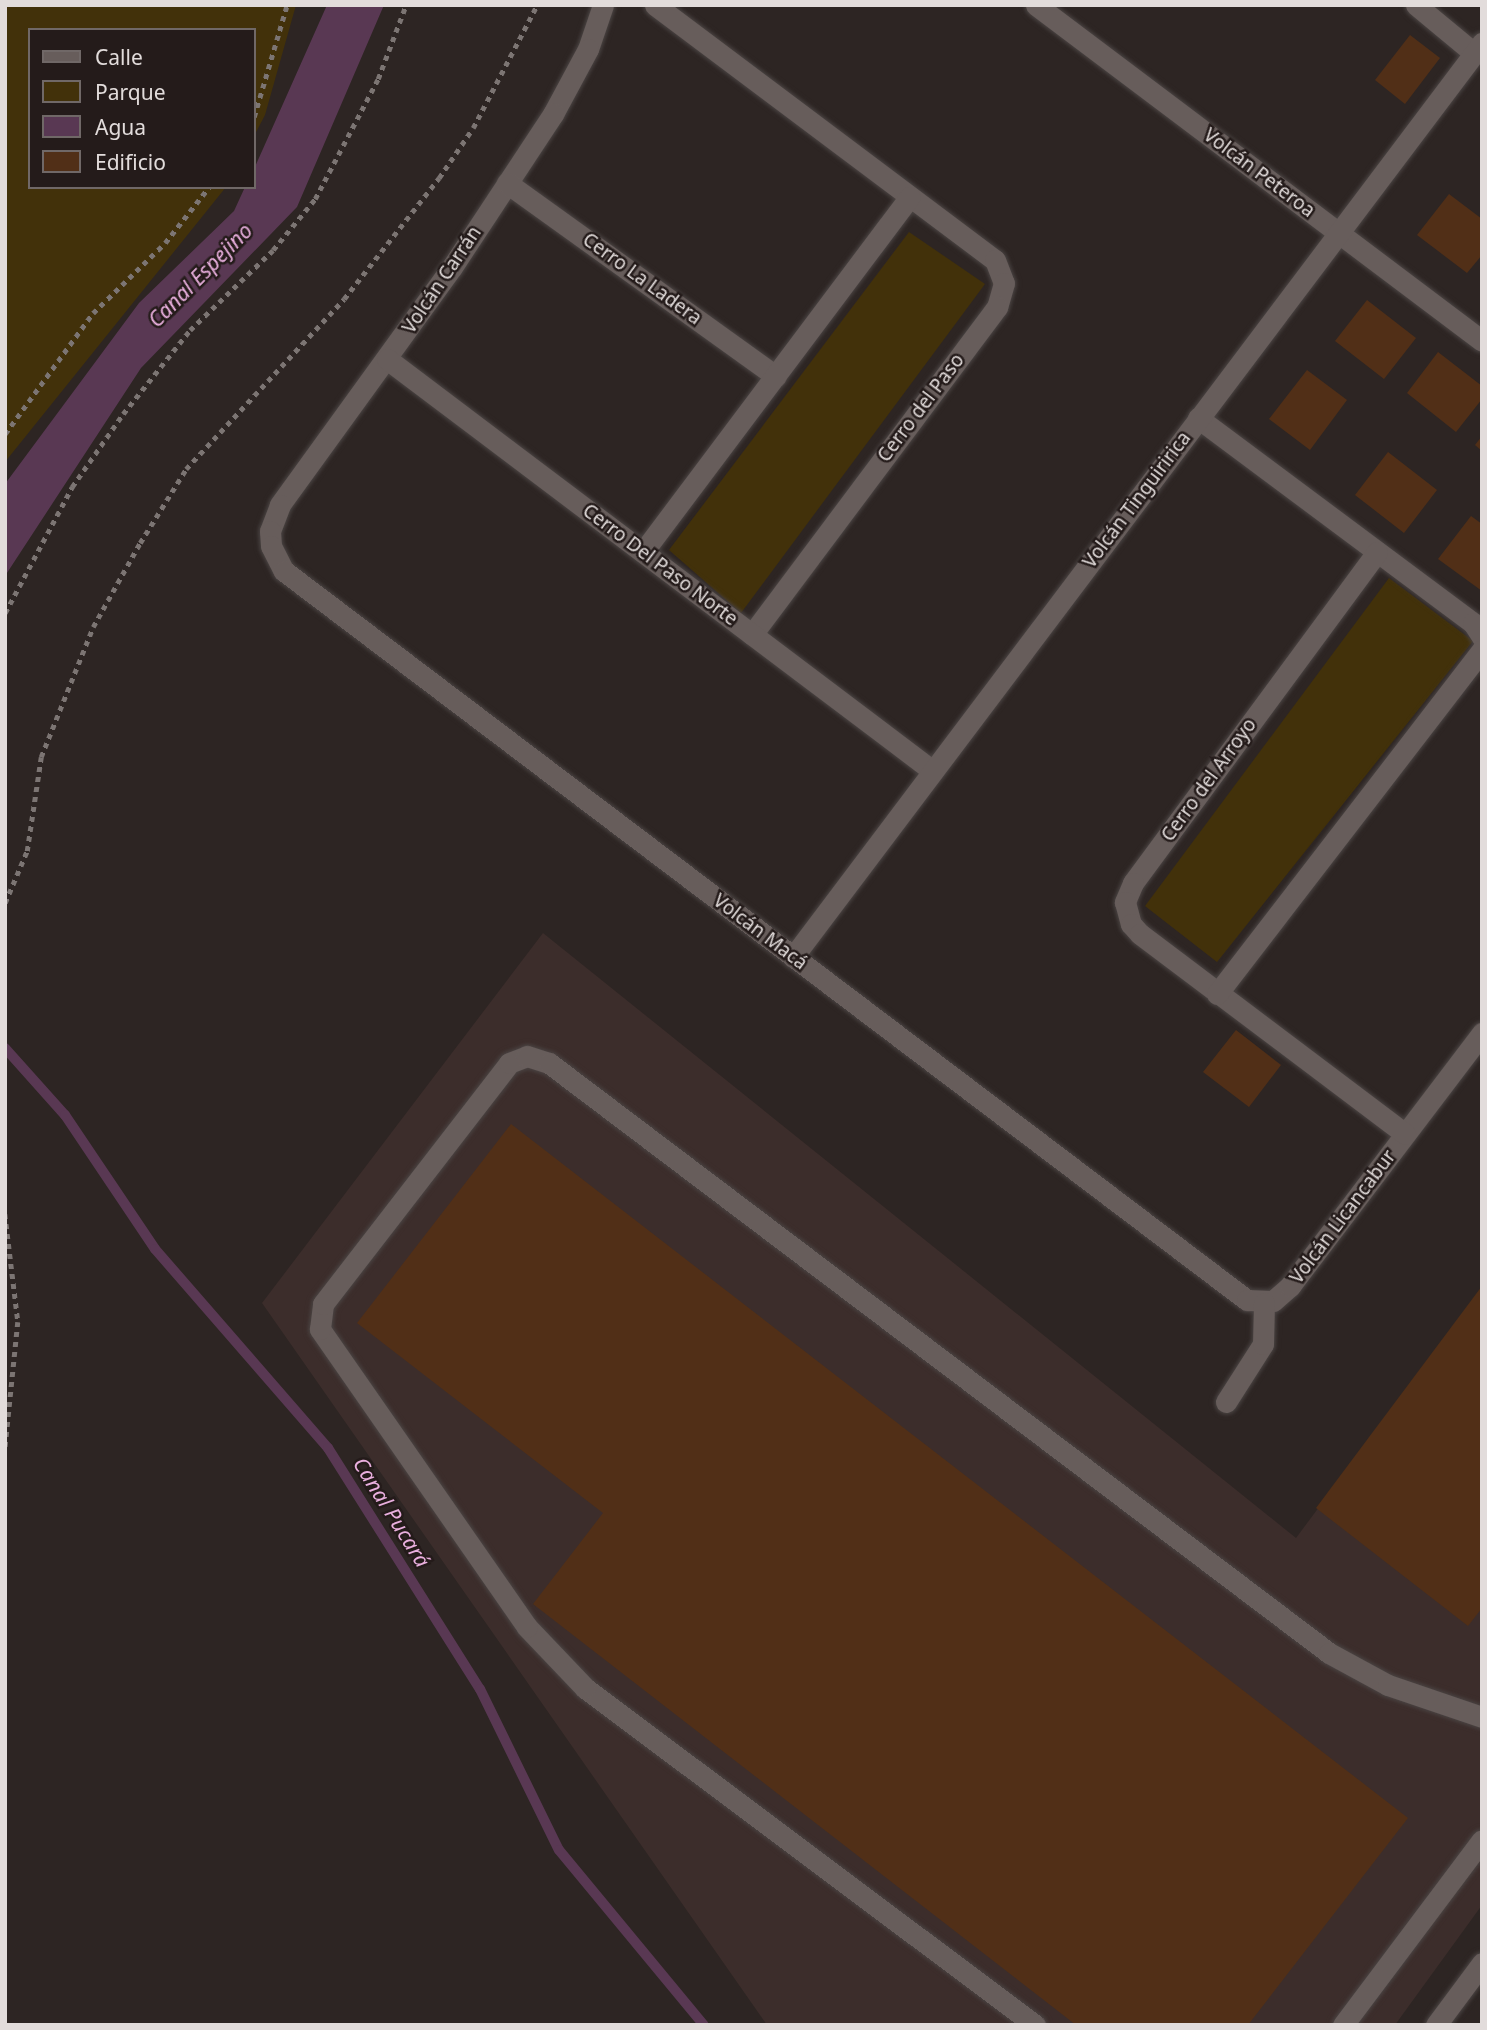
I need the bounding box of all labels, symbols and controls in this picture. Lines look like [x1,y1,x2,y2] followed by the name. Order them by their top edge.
[28,28,256,189] legend
[95,43,143,71] text: Calle
[95,78,165,106] text: Parque
[95,113,146,141] text: Agua
[1199,124,1319,222] street label: Volcán Peteroa
[95,148,166,176] text: Edificio
[143,218,257,332] water label: Canal Espejino
[398,222,486,338] street label: Volcán Carrán
[578,228,706,330] street label: Cerro La Ladera
[873,349,969,467] street label: Cerro del Paso
[1078,427,1196,573] street label: Volcán Tinguiririca
[578,499,742,631] street label: Cerro Del Paso Norte
[1157,714,1261,846] street label: Cerro del Arroyo
[709,889,811,975] street label: Volcán Macá
[1285,1146,1401,1288] street label: Volcán Licancabur
[348,1452,436,1572] water label: Canal Pucará

